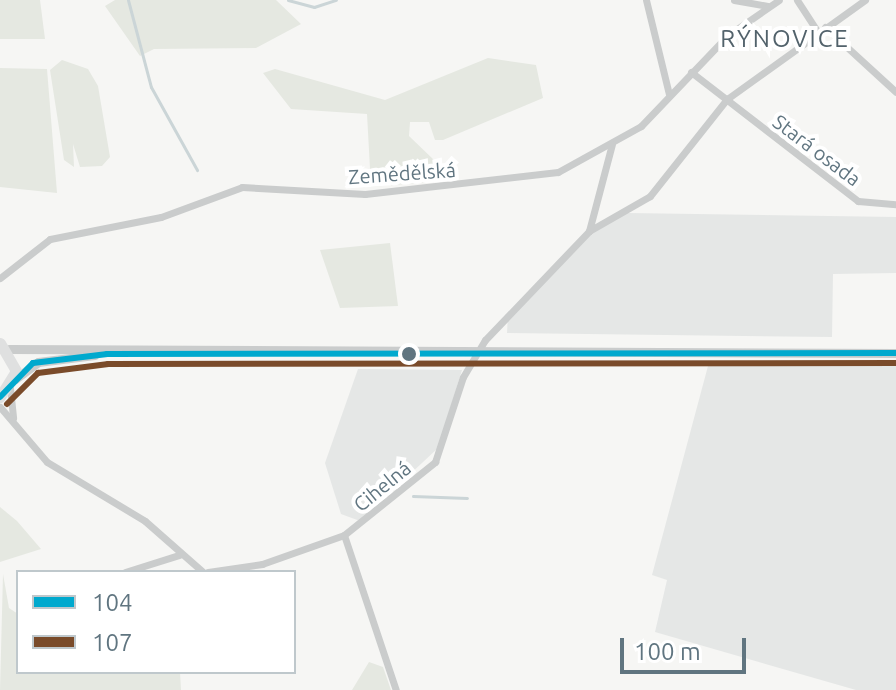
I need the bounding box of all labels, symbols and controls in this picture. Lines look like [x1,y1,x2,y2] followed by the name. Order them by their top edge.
[720,25,850,53] district label: RÝNOVICE
[768,109,866,191] street label: Stará osada
[347,157,457,189] street label: Zemědělská
[401,346,417,362] unlabelled marker
[349,456,415,516] street label: Cihelná
[16,570,296,674] legend
[92,589,133,616] text: 104
[624,622,750,672] scale bar
[92,629,133,656] text: 107
[634,638,701,665] text: 100 m

